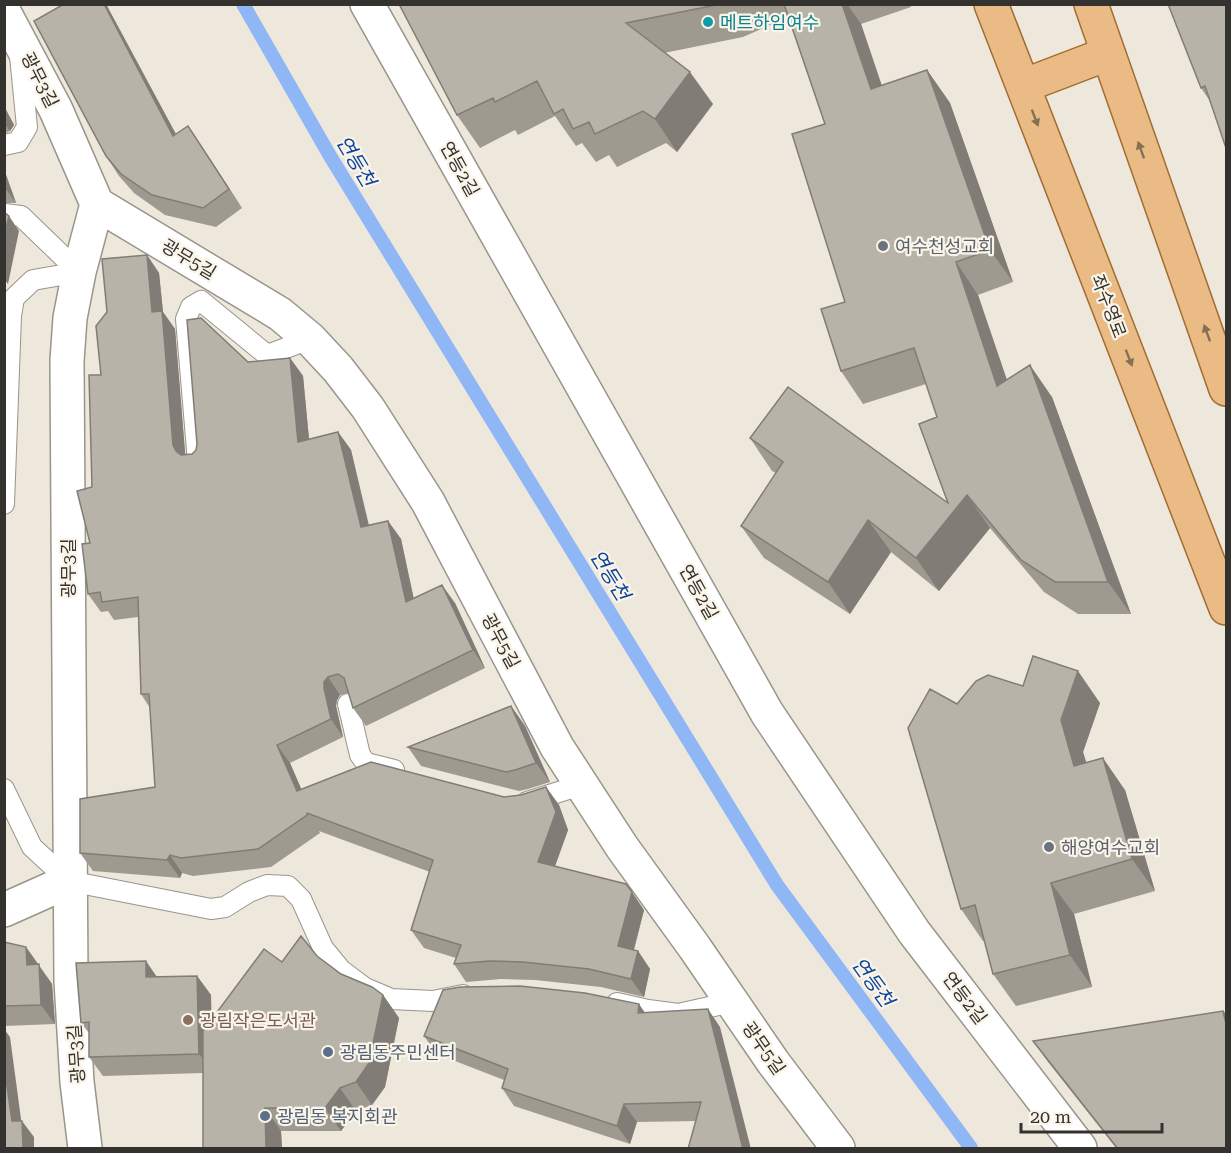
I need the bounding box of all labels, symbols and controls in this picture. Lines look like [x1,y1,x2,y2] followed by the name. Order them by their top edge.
[720,12,819,33] place label: 메트하임여수
[701,15,715,29] marker: 메트하임여수
[17,49,63,111] street label: 광무3길
[1031,109,1041,127] one-way arrow
[331,131,382,193] water label: 연등천
[436,138,484,200] street label: 연등2길
[1136,141,1146,159] one-way arrow
[158,235,220,283] street label: 광무5길
[895,236,994,257] place label: 여수천성교회
[876,239,890,253] marker: 여수천성교회
[1087,271,1131,341] street label: 좌수영로
[1201,324,1211,342] one-way arrow
[1125,349,1135,367] one-way arrow
[58,538,79,598] street label: 광무3길
[585,545,636,607] water label: 연등천
[675,561,723,623] street label: 연등2길
[478,610,524,672] street label: 광무5길
[1061,837,1160,858] place label: 해양여수교회
[1042,840,1056,854] marker: 해양여수교회
[847,953,900,1013] water label: 연등천
[939,968,991,1028] street label: 연등2길
[200,1010,316,1031] place label: 광림작은도서관
[181,1013,195,1027] marker: 광림작은도서관
[738,1017,790,1079] street label: 광무5길
[63,1023,89,1085] street label: 광무3길
[340,1042,456,1063] place label: 광림동주민센터
[321,1045,335,1059] marker: 광림동주민센터
[1021,1096,1162,1134] scale bar
[277,1106,398,1127] place label: 광림동 복지회관
[1030,1106,1071,1127] text: 20 m
[258,1109,272,1123] marker: 광림동 복지회관

